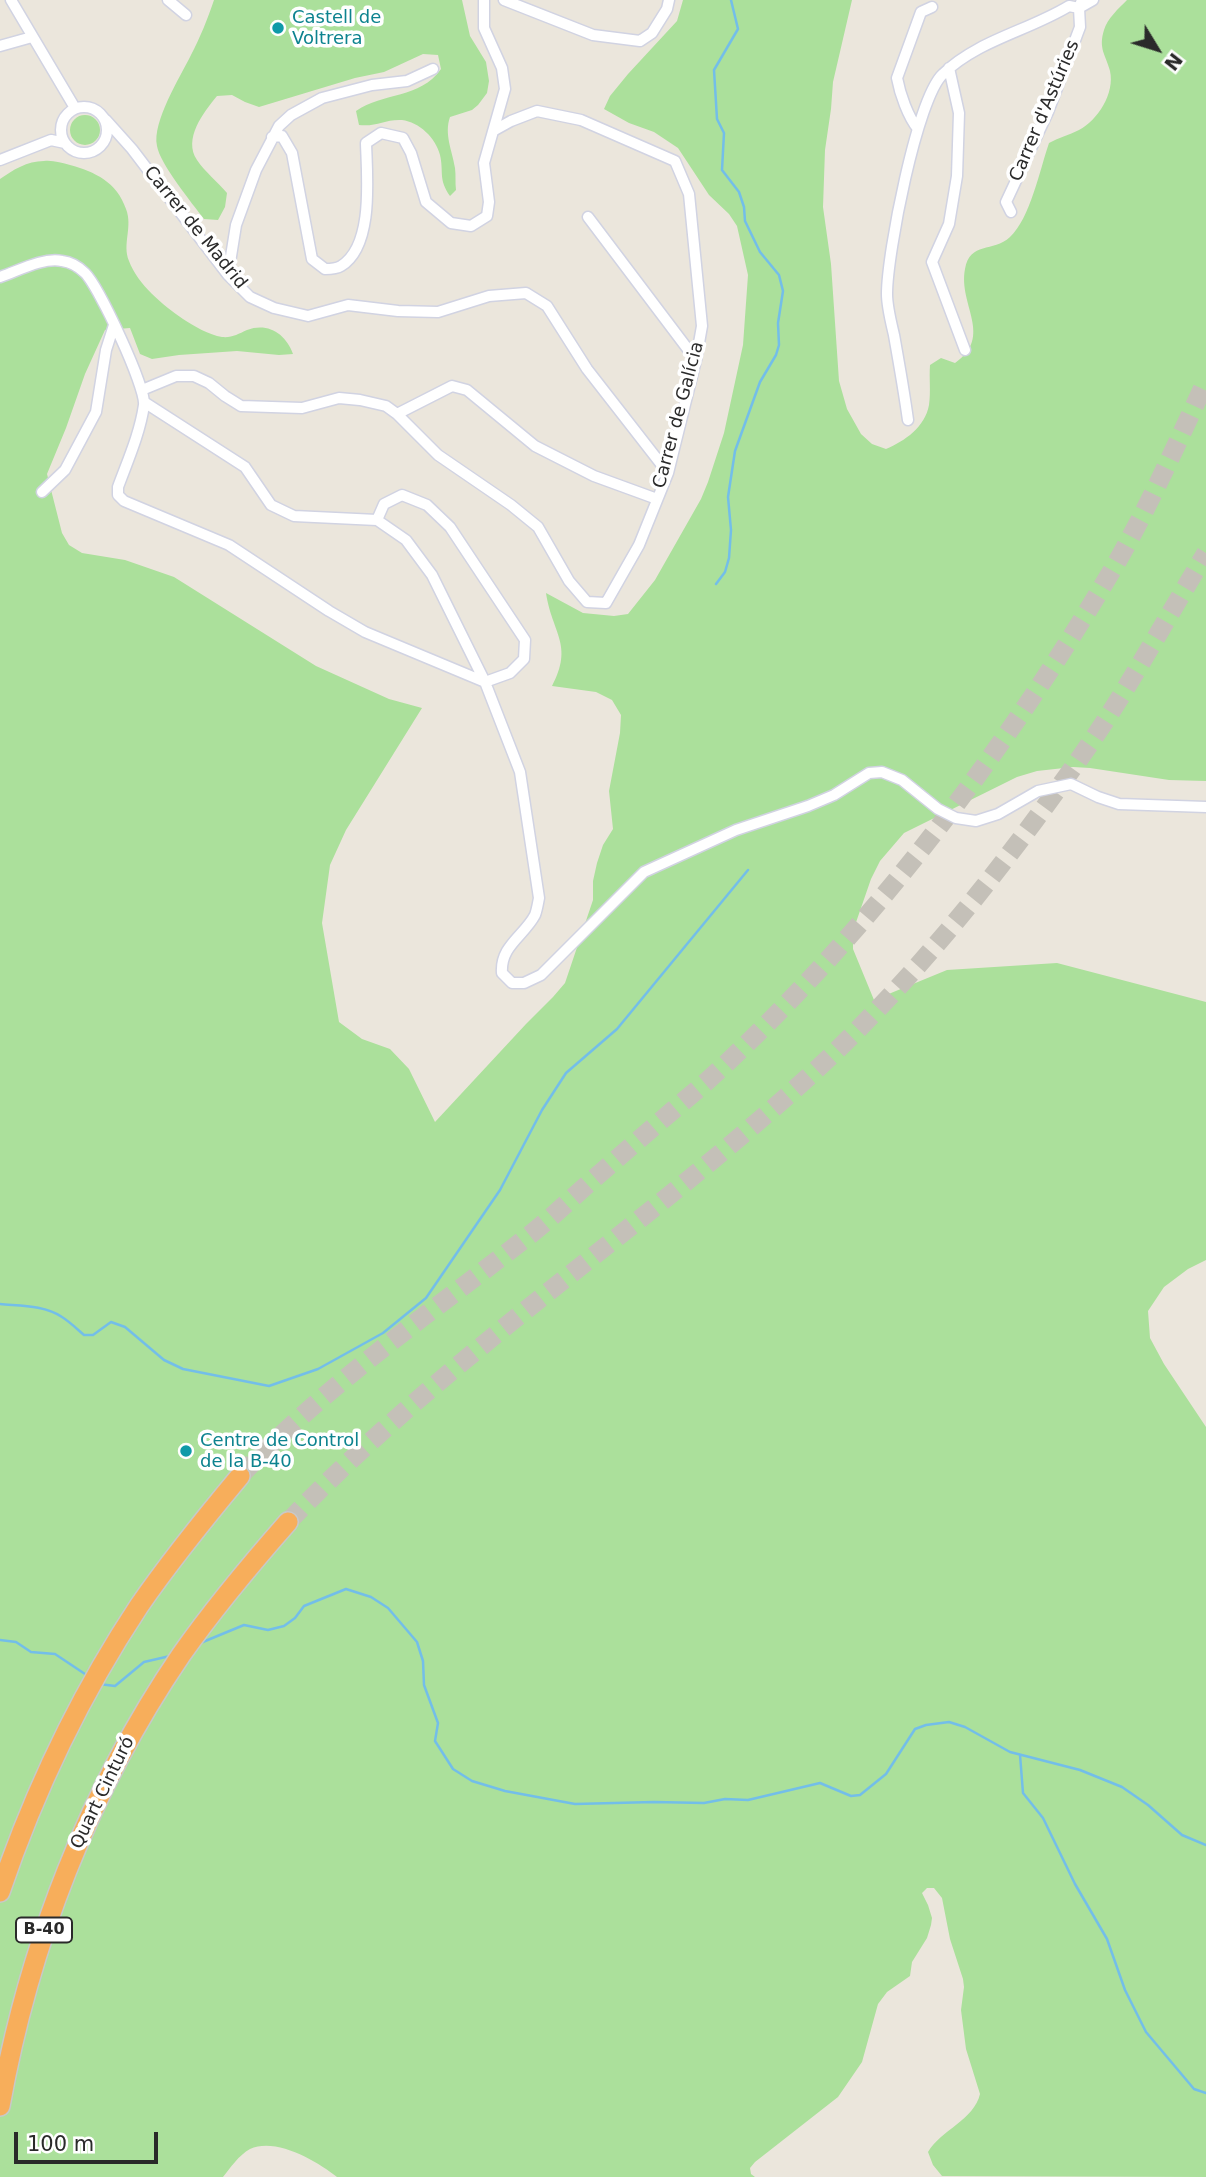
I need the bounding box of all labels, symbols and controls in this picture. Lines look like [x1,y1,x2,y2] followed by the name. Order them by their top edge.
[292,7,381,50] place label: Castell de Voltrera
[1122,14,1192,84] north arrow
[270,20,286,36] marker: Castell de Voltrera
[1006,37,1084,185] street label: Carrer d'Astúries
[1160,49,1187,75] text: N
[139,162,251,294] street label: Carrer de Madrid
[649,339,709,491] street label: Carrer de Galícia
[200,1430,359,1472] place label: Centre de Control de la B-40
[178,1443,194,1459] marker: Centre de Control de la B-40
[66,1733,140,1853] street label: Quart Cinturó
[16,1918,72,1942] road number: B-40
[18,2118,161,2162] scale bar
[27,2132,94,2156] text: 100 m

